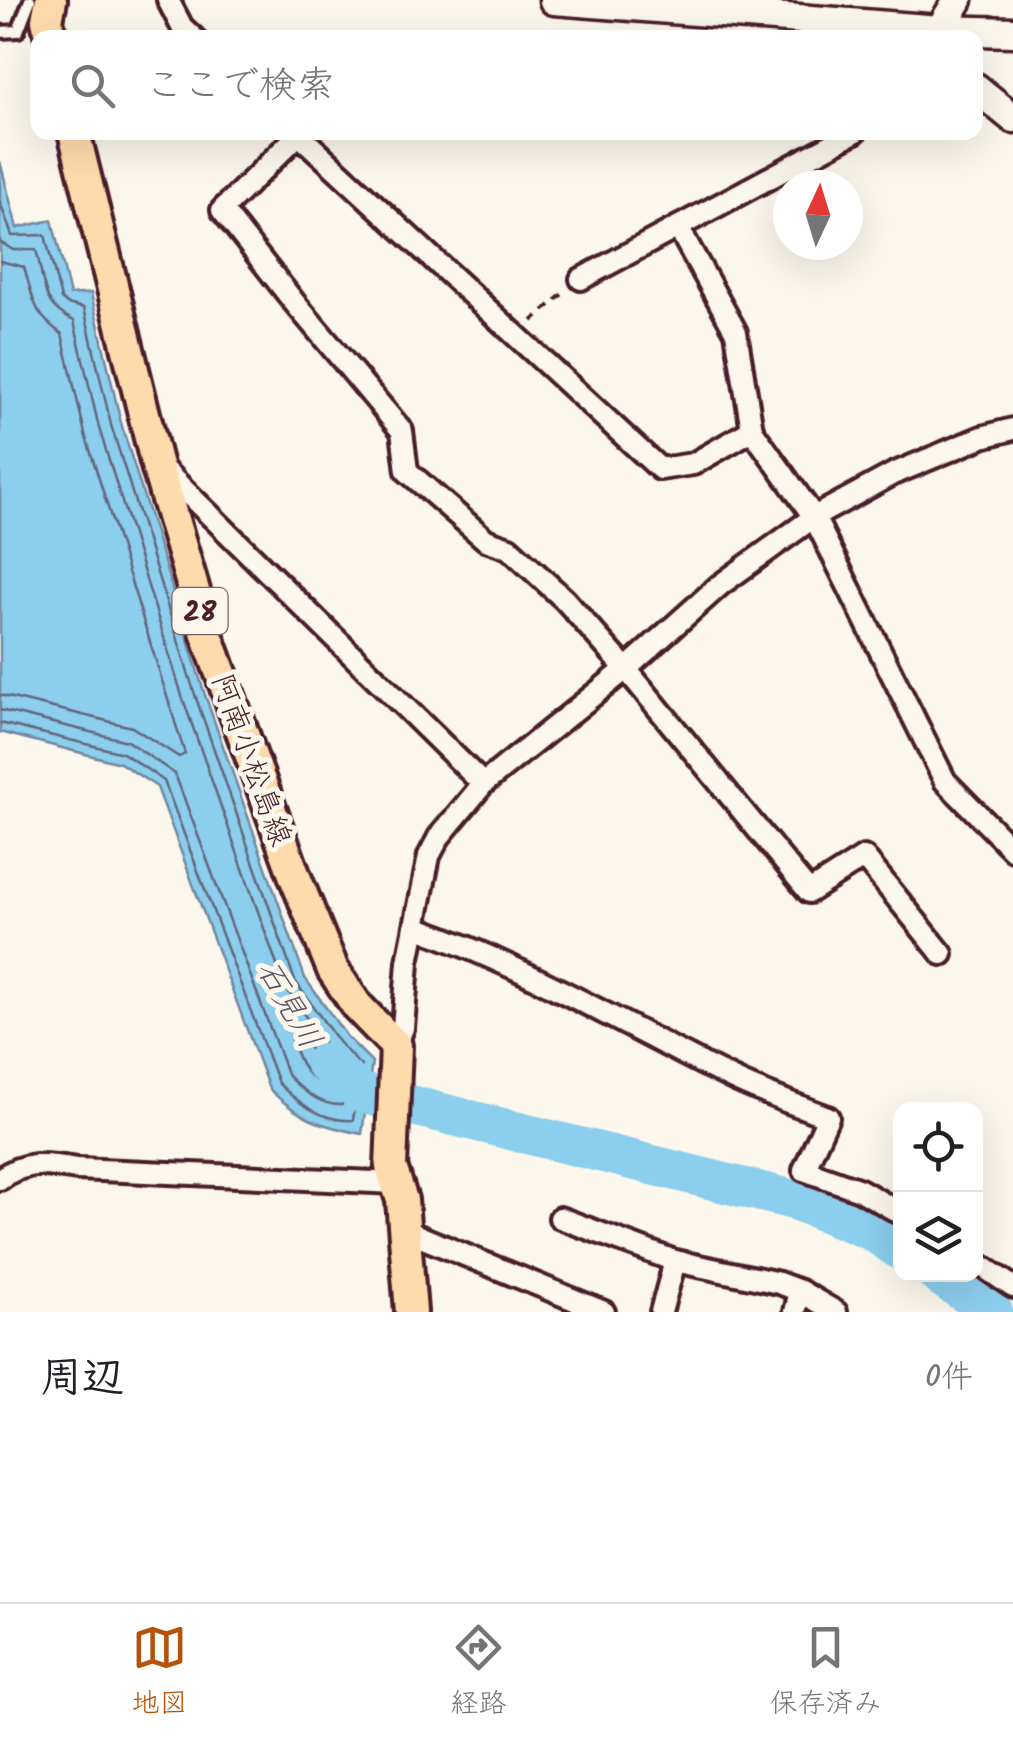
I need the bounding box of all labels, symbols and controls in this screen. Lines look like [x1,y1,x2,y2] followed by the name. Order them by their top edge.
[30,30,983,140] search box
[145,57,335,117] text: ここで検索
[65,58,120,113] icon: search
[773,170,863,260] north arrow
[172,588,228,634] road number: 28
[197,668,303,853] street label: 阿南小松島線
[242,951,334,1060] water label: 石見川
[893,1102,983,1282] map controls
[893,1102,983,1192] button: locate
[893,1192,983,1282] button: layers
[40,1346,124,1413] text: 周辺
[925,1353,973,1404] text: 0件
[131,1620,188,1727] tab: 地図
[450,1620,507,1727] tab: 経路
[769,1620,882,1727] tab: 保存済み

